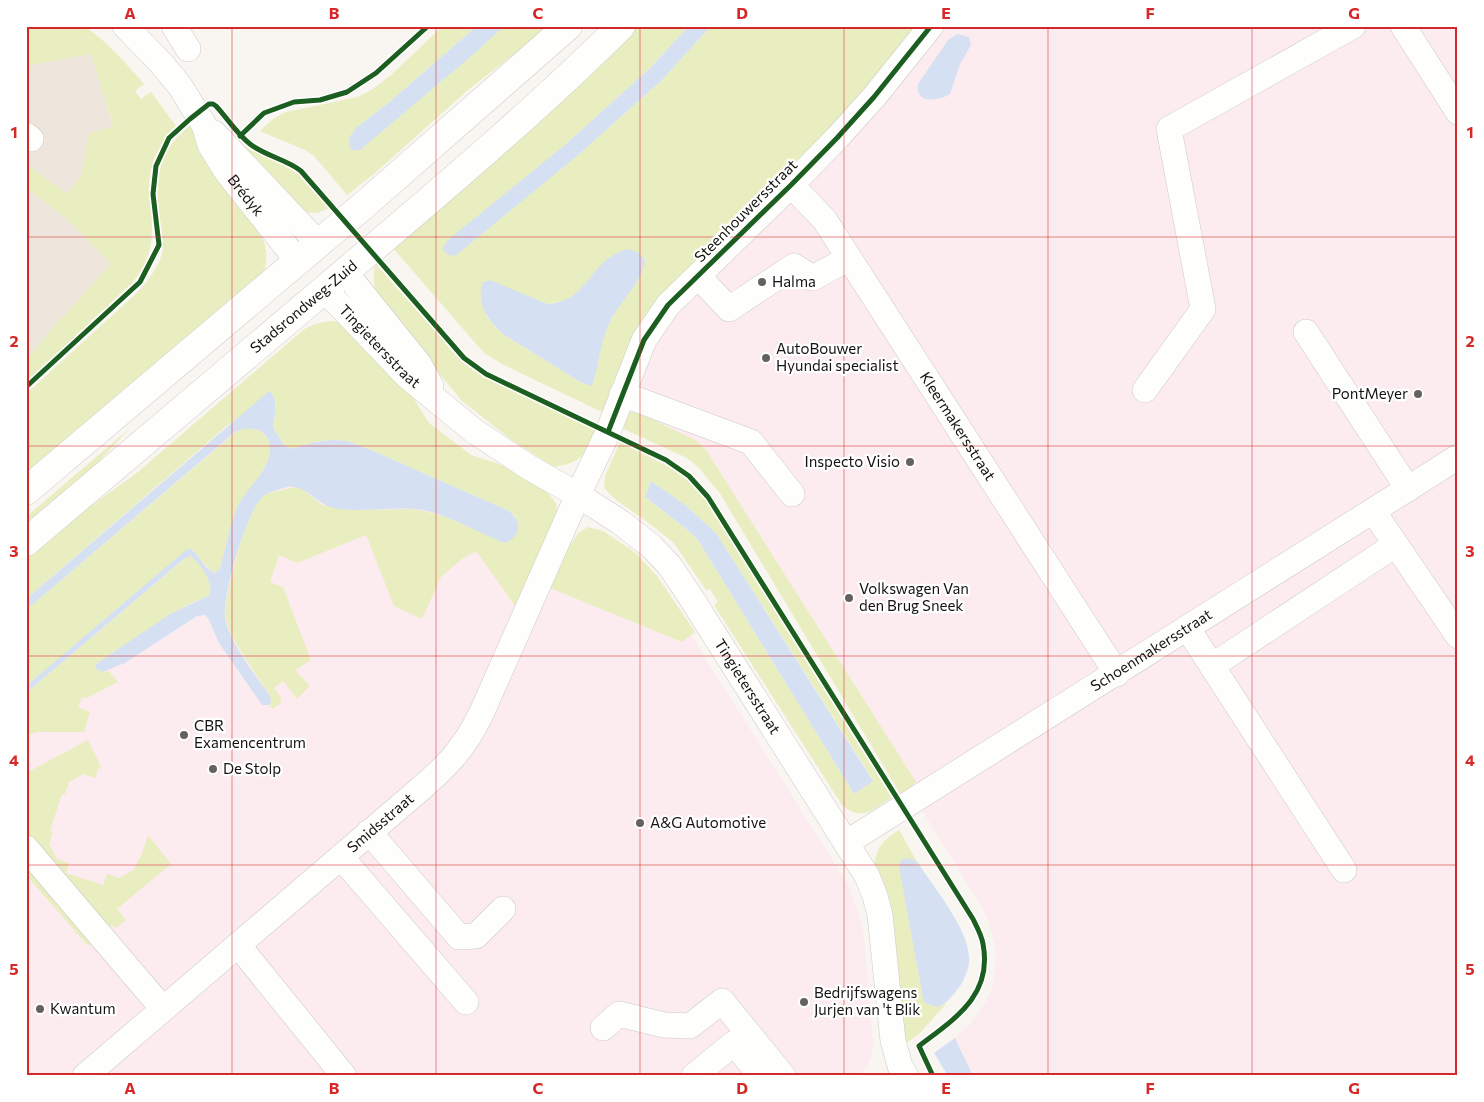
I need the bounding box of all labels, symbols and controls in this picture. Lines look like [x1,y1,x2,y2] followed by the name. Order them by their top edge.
[124,3,136,22] text: A
[329,3,340,22] text: B
[533,3,544,22] text: C
[736,3,748,22] text: D
[941,3,951,22] text: E
[1145,3,1155,22] text: F
[1348,3,1360,22] text: G
[10,122,18,141] text: 1
[1466,122,1474,141] text: 1
[690,155,800,265] street label: Steenhouwersstraat
[224,171,268,219] street label: Brédyk
[246,256,360,356] street label: Stadsrondweg-Zuid
[772,272,816,290] place label: Halma
[756,276,768,288] marker: Halma
[336,301,424,391] street label: Tingietersstraat
[9,331,19,350] text: 2
[1465,331,1475,350] text: 2
[776,339,899,374] place label: AutoBouwer Hyundai specialist
[760,352,772,364] marker: AutoBouwer Hyundai specialist
[917,368,1000,483] street label: Kleermakersstraat
[1332,384,1408,402] place label: PontMeyer
[1412,388,1424,400] marker: PontMeyer
[805,452,900,470] place label: Inspecto Visio
[904,456,916,468] marker: Inspecto Visio
[9,541,19,560] text: 3
[1465,541,1475,560] text: 3
[859,579,969,614] place label: Volkswagen Van den Brug Sneek
[843,592,855,604] marker: Volkswagen Van den Brug Sneek
[1087,605,1215,695] street label: Schoenmakersstraat
[711,635,785,737] street label: Tingietersstraat
[194,716,306,751] place label: CBR Examencentrum
[178,729,190,741] marker: CBR Examencentrum
[9,750,19,769] text: 4
[1465,750,1475,769] text: 4
[223,759,281,777] place label: De Stolp
[207,763,219,775] marker: De Stolp
[343,789,417,856] street label: Smidsstraat
[650,813,766,831] place label: A&G Automotive
[634,817,646,829] marker: A&G Automotive
[9,959,19,978] text: 5
[1465,959,1475,978] text: 5
[814,983,920,1018] place label: Bedrijfswagens Jurjen van 't Blik
[798,996,810,1008] marker: Bedrijfswagens Jurjen van 't Blik
[50,999,115,1017] place label: Kwantum
[34,1003,46,1015] marker: Kwantum
[124,1078,136,1097] text: A
[329,1078,340,1097] text: B
[533,1078,544,1097] text: C
[736,1078,748,1097] text: D
[941,1078,951,1097] text: E
[1145,1078,1155,1097] text: F
[1348,1078,1360,1097] text: G

